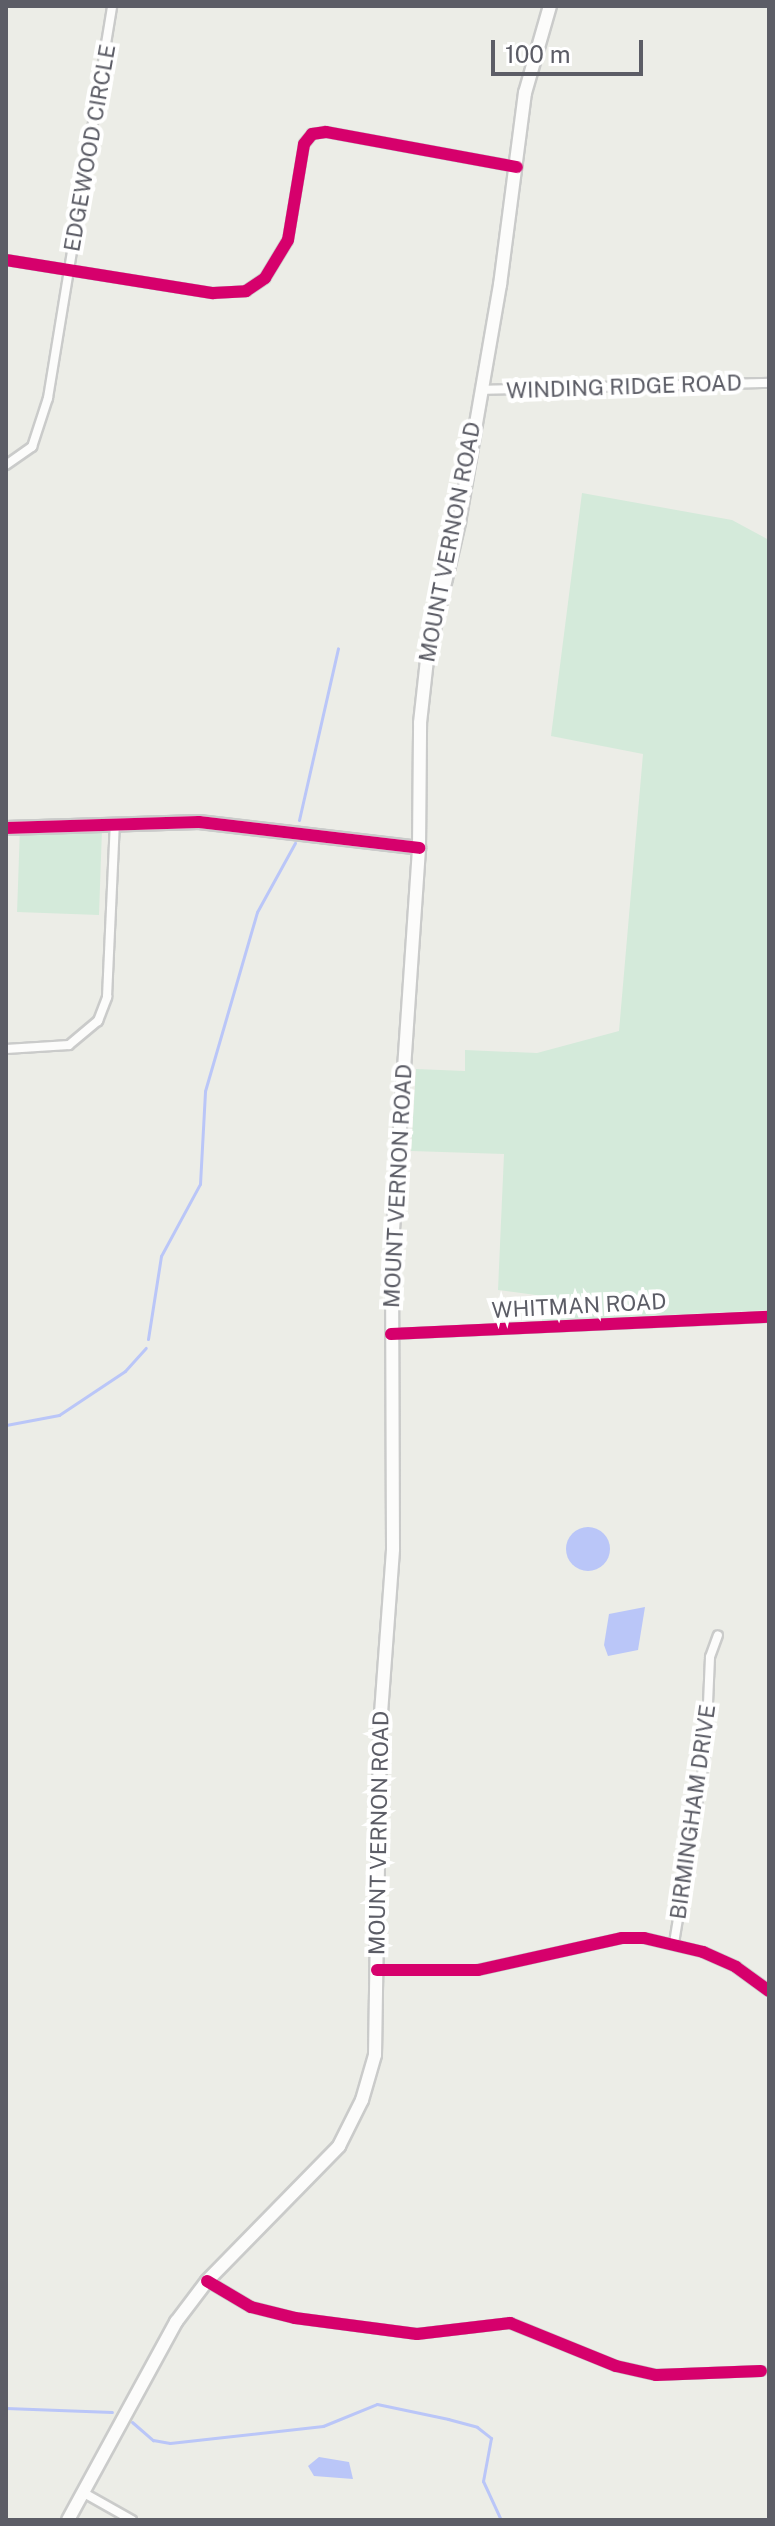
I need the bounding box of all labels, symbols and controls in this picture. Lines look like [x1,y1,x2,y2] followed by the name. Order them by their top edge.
[495,24,647,74] scale bar
[505,40,571,68] text: 100 m
[59,42,121,254] street label: EDGEWOOD CIRCLE
[506,370,742,404] street label: WINDING RIDGE ROAD
[414,419,486,665] street label: MOUNT VERNON ROAD
[378,1063,418,1309] street label: MOUNT VERNON ROAD
[491,1288,667,1324] street label: WHITMAN ROAD
[665,1703,721,1921] street label: BIRMINGHAM DRIVE
[364,1710,394,1956] street label: MOUNT VERNON ROAD

